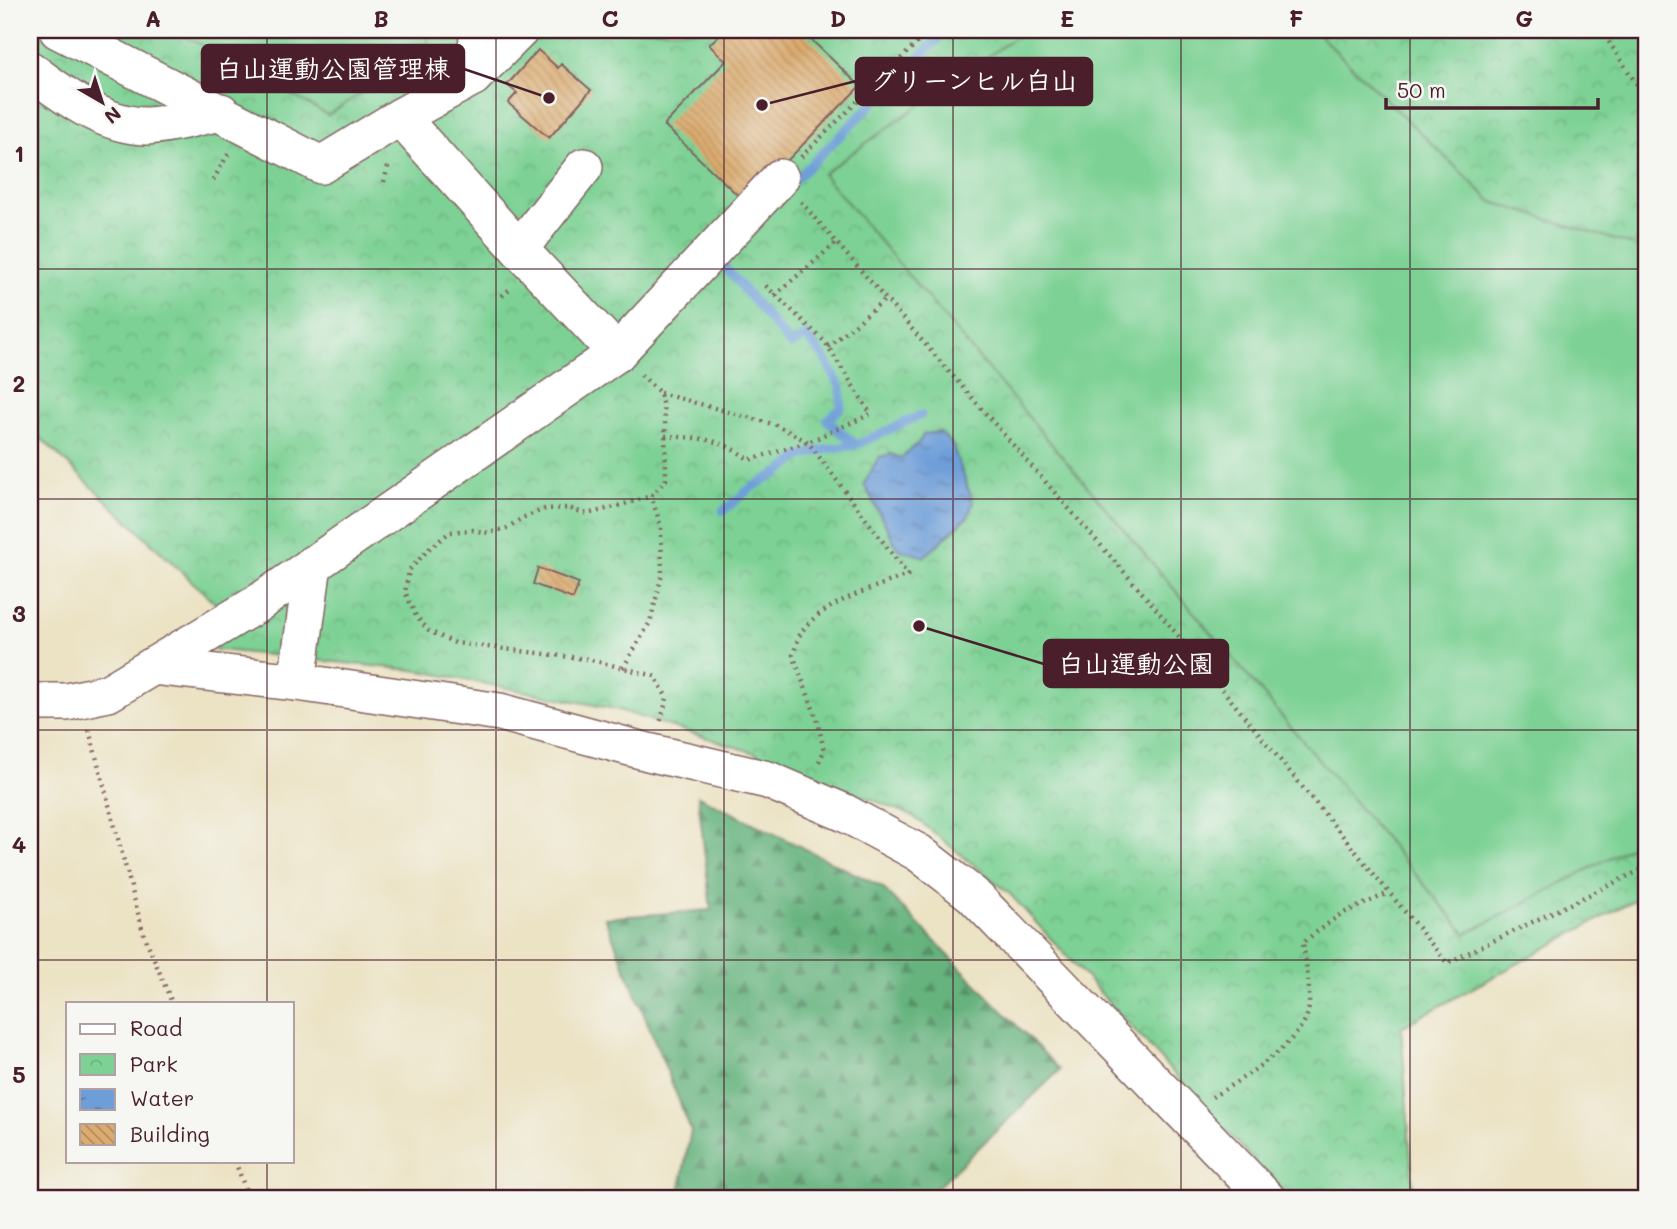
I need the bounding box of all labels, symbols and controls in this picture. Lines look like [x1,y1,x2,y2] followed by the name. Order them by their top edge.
[145,3,161,33] text: A
[373,3,389,33] text: B
[601,3,619,33] text: C
[830,3,846,33] text: D
[1060,3,1074,33] text: E
[1289,3,1303,33] text: F
[1515,3,1533,33] text: G
[202,45,464,92] callout: 白山運動公園管理棟
[216,51,450,85] text: 白山運動公園管理棟
[856,58,1092,105] callout: グリーンヒル白山
[871,63,1077,97] text: グリーンヒル白山
[66,66,136,136] north arrow
[1386,66,1598,110] scale bar
[1397,76,1446,103] text: 50 m
[100,101,126,130] text: N
[14,138,24,168] text: 1
[13,368,25,398] text: 2
[12,598,26,628] text: 3
[1044,640,1228,687] callout: 白山運動公園
[1058,646,1214,680] text: 白山運動公園
[12,829,26,859] text: 4
[66,1002,294,1162] legend
[130,1014,182,1041] text: Road
[130,1050,178,1077] text: Park
[12,1059,26,1089] text: 5
[130,1084,194,1111] text: Water
[130,1120,210,1147] text: Building

